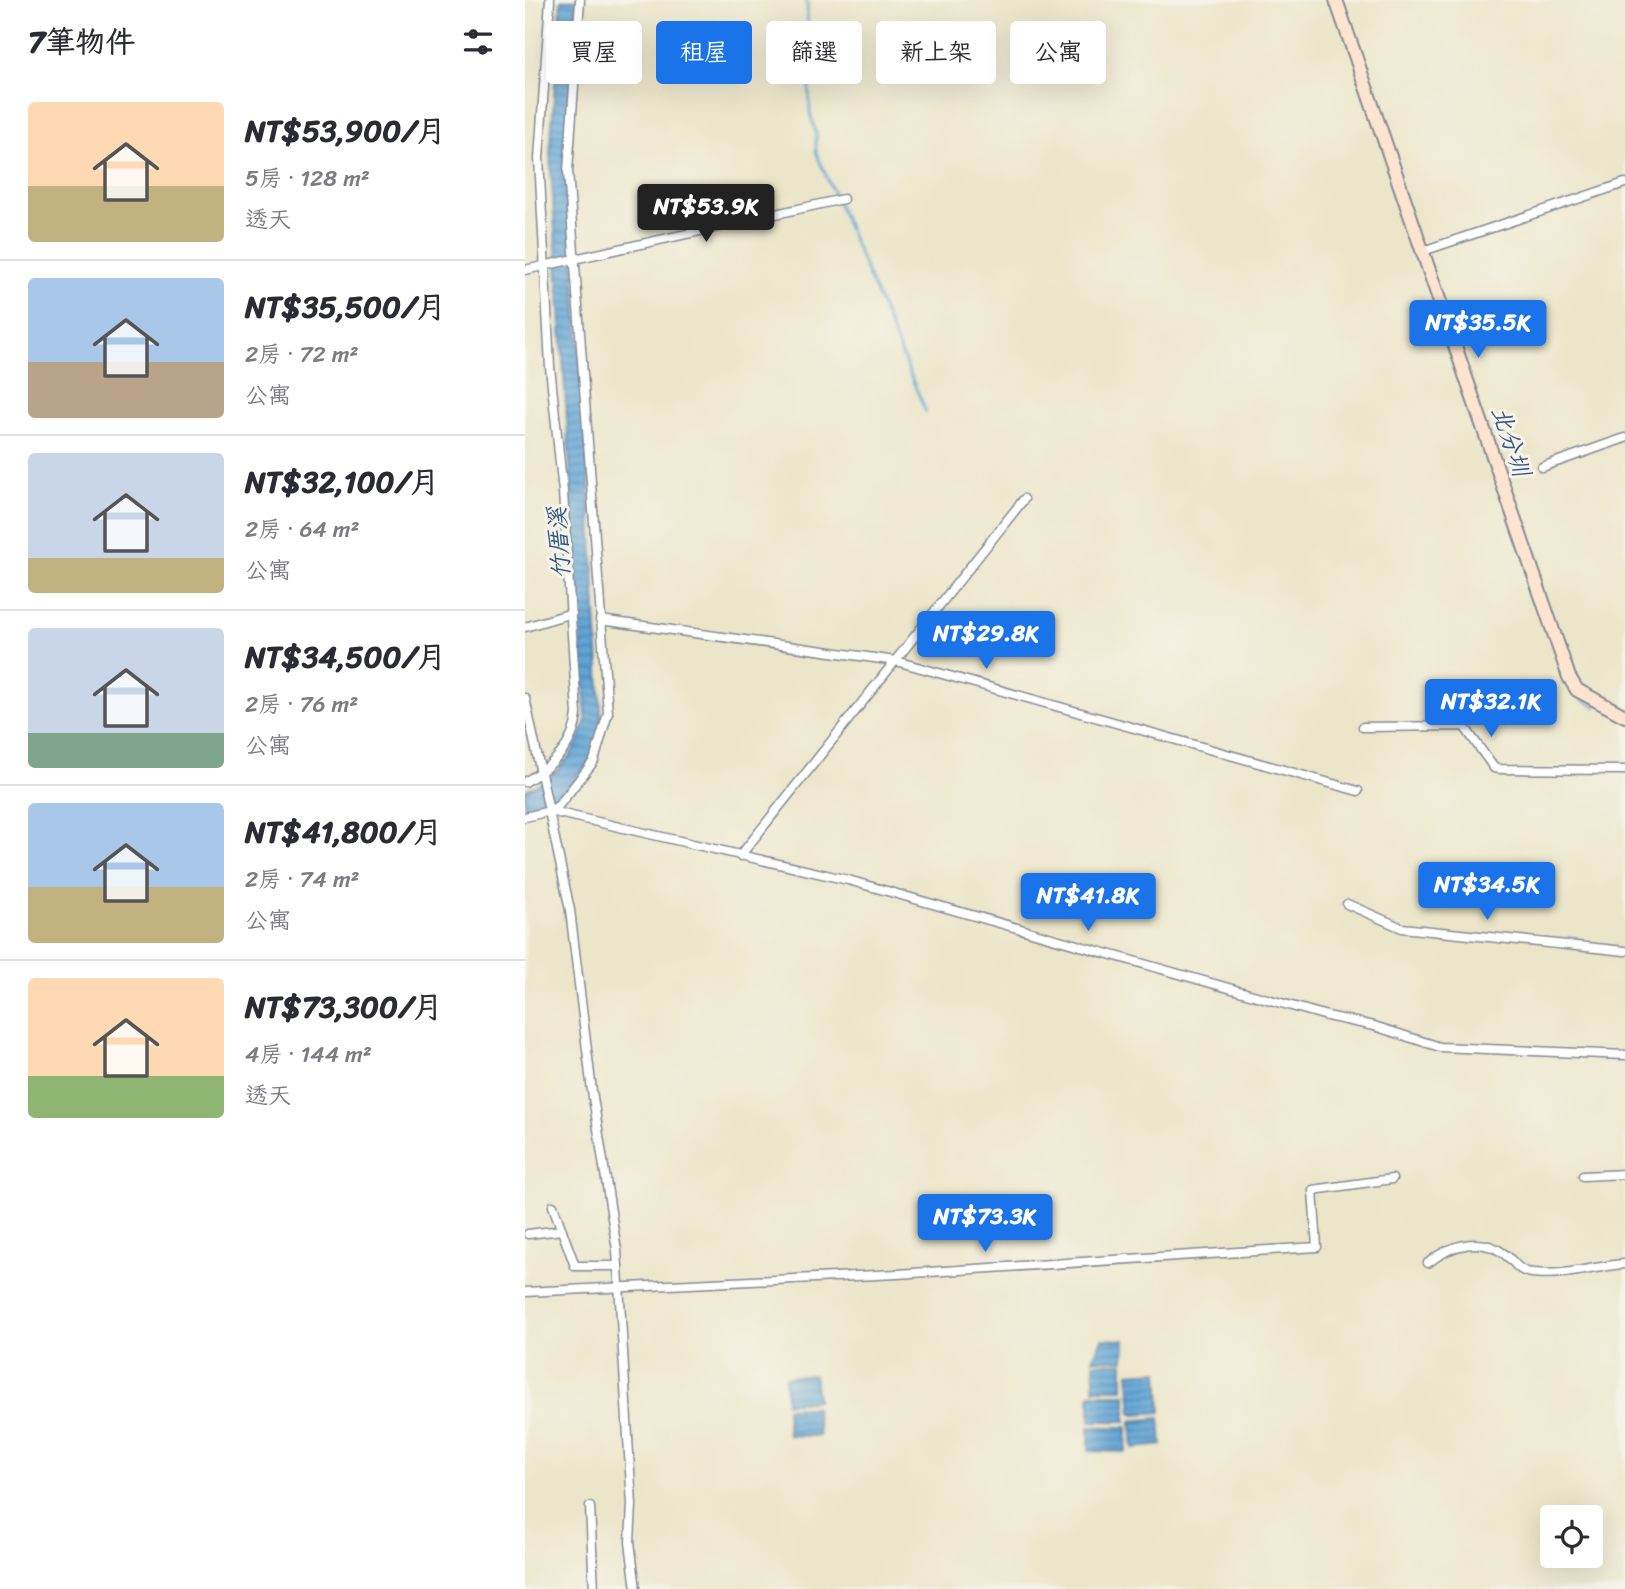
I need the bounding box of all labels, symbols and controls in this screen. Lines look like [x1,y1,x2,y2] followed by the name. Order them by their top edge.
[28,15,135,69] text: 7筆物件
[546,21,642,84] chip: 買屋
[656,21,752,84] chip: 租屋
[766,21,862,84] chip: 篩選
[876,21,996,84] chip: 新上架
[1010,21,1106,84] chip: 公寓
[459,23,497,61] icon: filters
[245,104,446,158] text: NT$53,900/月
[84,130,168,214] icon: home
[245,158,370,199] text: 5房 · 128 m²
[634,184,778,244] pin: NT$53.9K
[653,186,759,227] text: NT$53.9K
[245,199,291,240] text: 透天
[245,280,446,334] text: NT$35,500/月
[1406,300,1550,360] pin: NT$35.5K
[1425,302,1531,343] text: NT$35.5K
[84,306,168,390] icon: home
[245,334,358,375] text: 2房 · 72 m²
[245,375,291,416] text: 公寓
[1479,400,1544,485] water label: 北分圳
[245,455,439,509] text: NT$32,100/月
[84,481,168,565] icon: home
[535,504,582,580] water label: 竹厝溪
[245,509,360,550] text: 2房 · 64 m²
[245,550,291,591] text: 公寓
[914,612,1058,671] pin: NT$29.8K
[933,613,1039,654] text: NT$29.8K
[245,630,446,684] text: NT$34,500/月
[84,656,168,740] icon: home
[1419,680,1563,739] pin: NT$32.1K
[1441,681,1541,722] text: NT$32.1K
[245,684,358,725] text: 2房 · 76 m²
[245,725,291,766] text: 公寓
[245,805,443,859] text: NT$41,800/月
[84,831,168,915] icon: home
[245,859,360,900] text: 2房 · 74 m²
[1415,862,1559,922] pin: NT$34.5K
[1434,864,1540,905] text: NT$34.5K
[1016,874,1160,933] pin: NT$41.8K
[1037,875,1139,916] text: NT$41.8K
[245,900,291,941] text: 公寓
[245,980,443,1034] text: NT$73,300/月
[84,1006,168,1090] icon: home
[245,1034,372,1075] text: 4房 · 144 m²
[245,1075,291,1116] text: 透天
[913,1194,1057,1254] pin: NT$73.3K
[934,1196,1036,1237] text: NT$73.3K
[1540,1505,1603,1568] map controls
[1540,1505,1603,1568] button: locate

